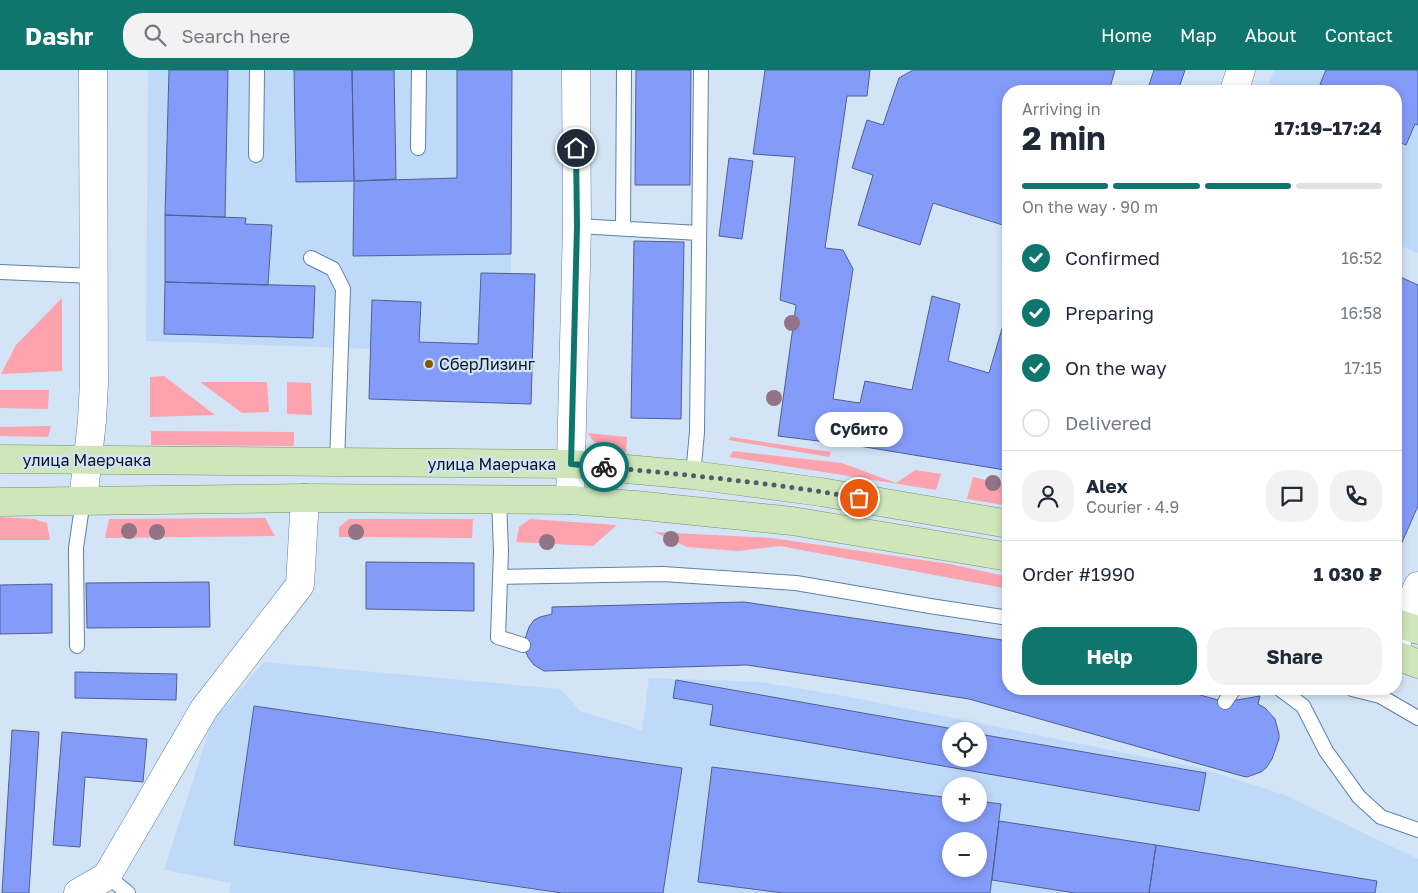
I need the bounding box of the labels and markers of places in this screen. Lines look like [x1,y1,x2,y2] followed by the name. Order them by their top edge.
[555,127,597,169] pin
[439,354,536,374] place label: СберЛизинг
[423,358,435,370] marker: СберЛизинг
[815,413,903,448] callout: Субито
[838,477,880,519] pin

